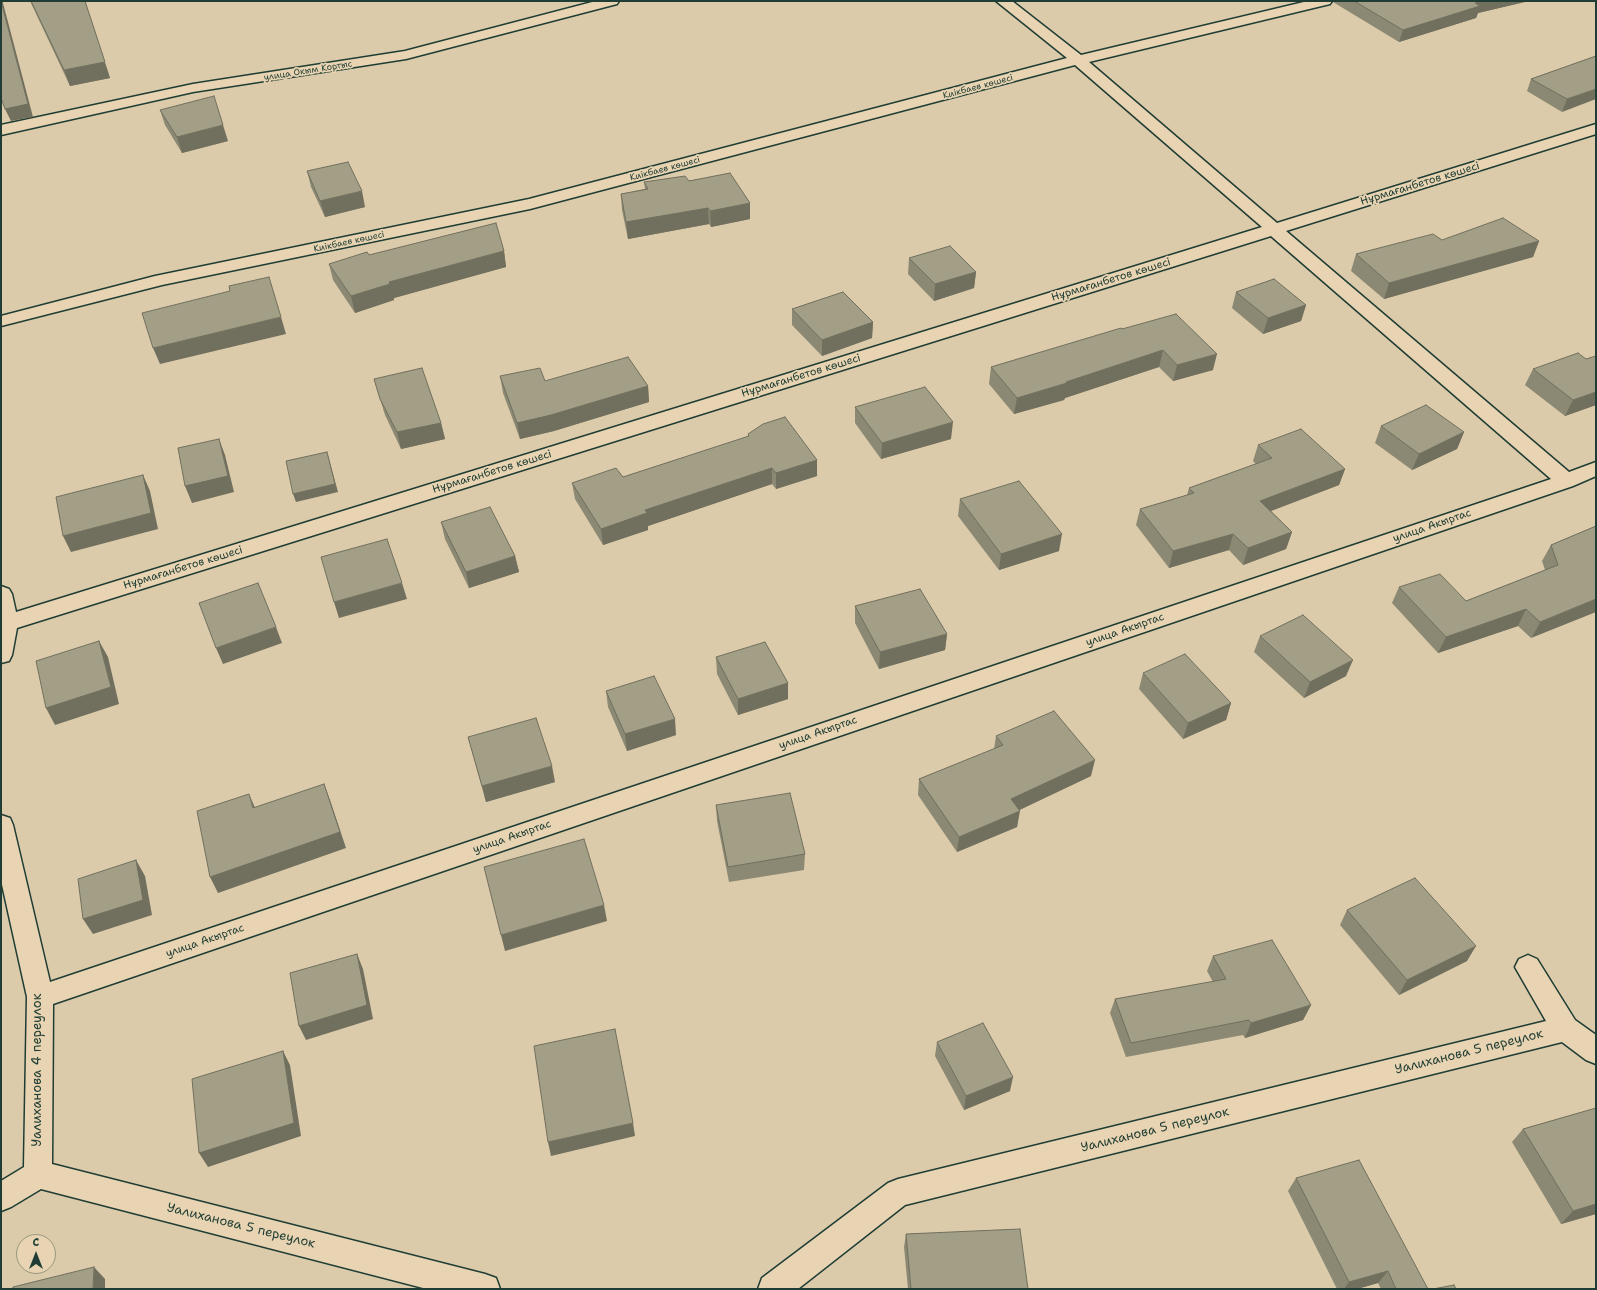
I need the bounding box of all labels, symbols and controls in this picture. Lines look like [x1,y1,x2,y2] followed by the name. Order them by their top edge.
[263,59,353,83] street label: улица Окым Кортыс
[942,72,1014,102] street label: Киікбаев көшесі
[629,154,701,184] street label: Киікбаев көшесі
[1359,160,1481,208] street label: Нұрмағанбетов көшесі
[313,229,385,255] street label: Киікбаев көшесі
[1050,256,1172,304] street label: Нұрмағанбетов көшесі
[740,352,862,400] street label: Нұрмағанбетов көшесі
[431,448,553,496] street label: Нұрмағанбетов көшесі
[1391,506,1473,546] street label: улица Акыртас
[122,544,244,592] street label: Нұрмағанбетов көшесі
[1084,610,1166,650] street label: улица Акыртас
[777,713,859,753] street label: улица Акыртас
[471,817,553,857] street label: улица Акыртас
[164,921,246,961] street label: улица Акыртас
[30,993,46,1147] street label: Уалиханова 4 переулок
[1393,1026,1545,1078] street label: Уалиханова 5 переулок
[1079,1104,1231,1156] street label: Уалиханова 5 переулок
[165,1200,317,1252] street label: Уалиханова 5 переулок
[16,1234,56,1274] north arrow
[33,1235,39,1250] text: С

